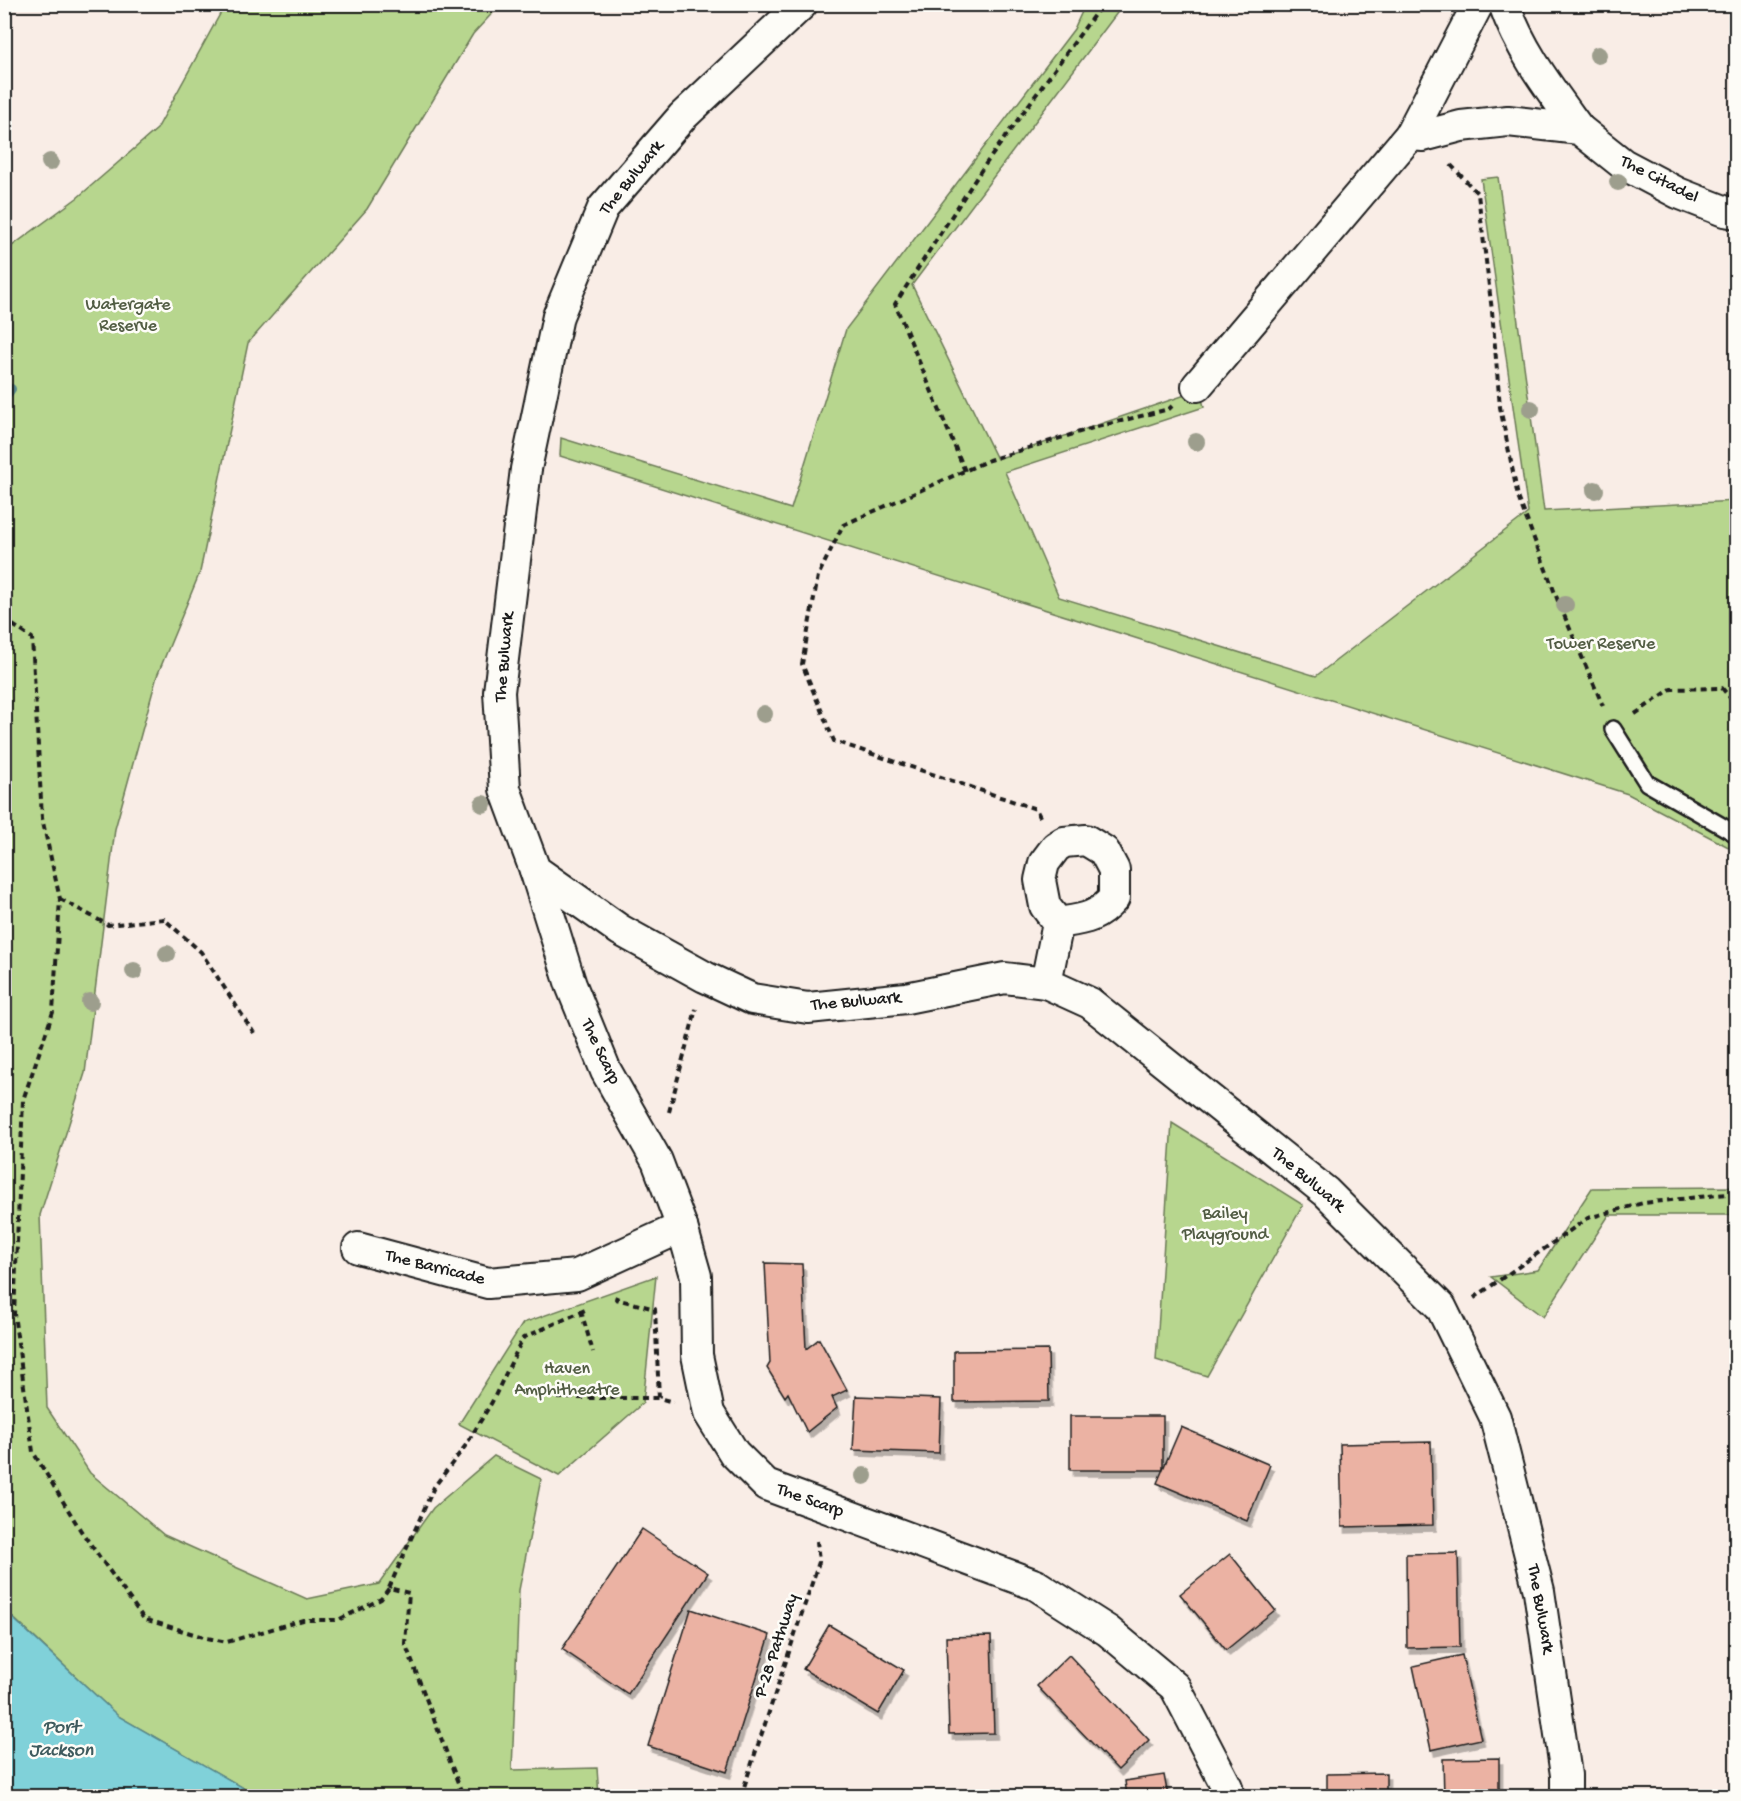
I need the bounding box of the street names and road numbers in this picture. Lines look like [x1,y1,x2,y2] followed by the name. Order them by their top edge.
[595,135,670,220] street label: The Bulwark
[1615,151,1702,209] street label: The Citadel
[491,609,520,704] street label: The Bulwark
[809,987,904,1016] street label: The Bulwark
[575,1015,624,1088] street label: The Scarp
[1266,1142,1351,1218] street label: The Bulwark
[382,1245,488,1291] street label: The Barricade
[773,1479,847,1523] street label: The Scarp
[1522,1562,1559,1657] street label: The Bulwark
[750,1591,804,1702] street label: P-28 Pathway

